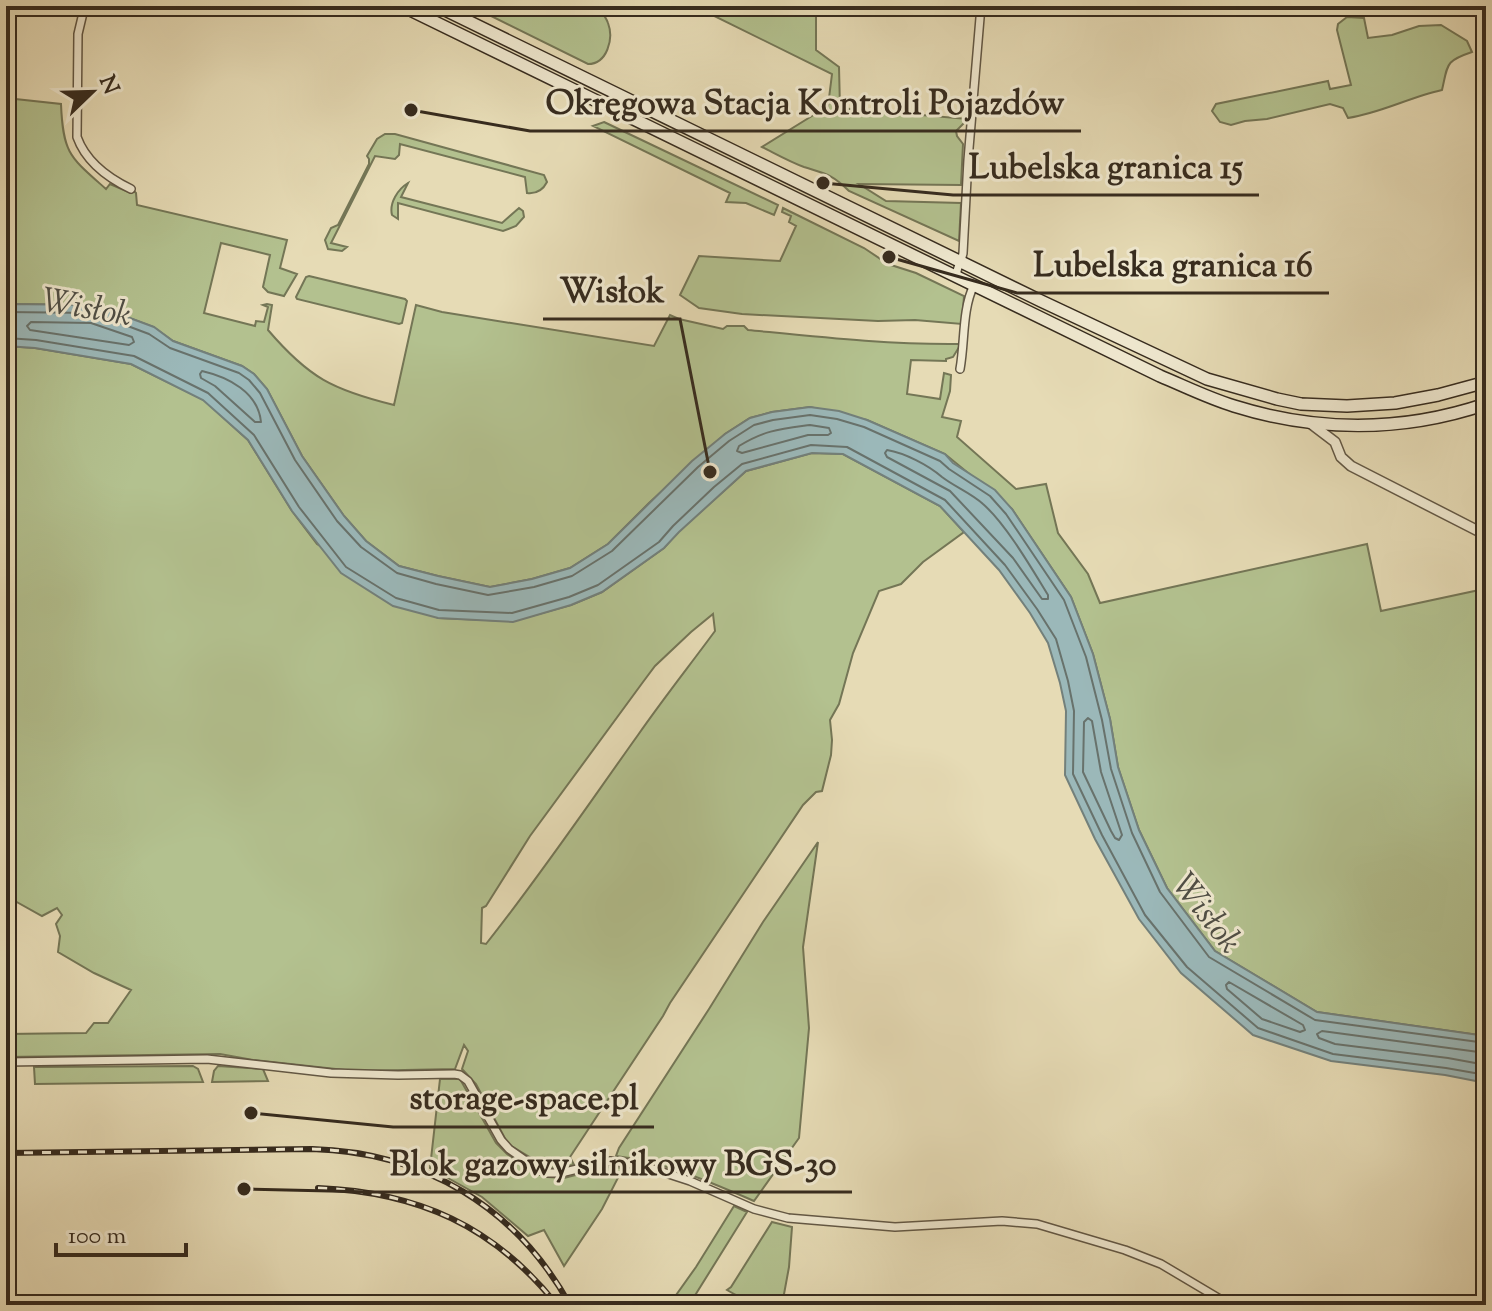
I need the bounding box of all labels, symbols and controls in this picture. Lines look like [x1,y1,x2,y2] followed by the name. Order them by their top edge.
[52,52,132,132] north arrow
[89,71,126,100] text: N
[530,73,1081,131] callout: Okręgowa Stacja Kontroli Pojazdów
[545,81,1065,130] text: Okręgowa Stacja Kontroli Pojazdów
[953,137,1259,195] callout: Lubelska granica 15
[969,145,1244,194] text: Lubelska granica 15
[1017,235,1329,293] callout: Lubelska granica 16
[1033,243,1313,292] text: Lubelska granica 16
[543,261,680,319] callout: Wisłok
[560,269,665,318] text: Wisłok
[38,277,135,341] water label: Wisłok
[1158,863,1252,965] water label: Wisłok
[393,1069,654,1127] callout: storage-space.pl
[409,1076,639,1125] text: storage-space.pl
[373,1134,852,1192] callout: Blok gazowy silnikowy BGS-30
[390,1142,836,1191] text: Blok gazowy silnikowy BGS-30
[56,1207,186,1257] scale bar
[68,1220,126,1254] text: 100 m

